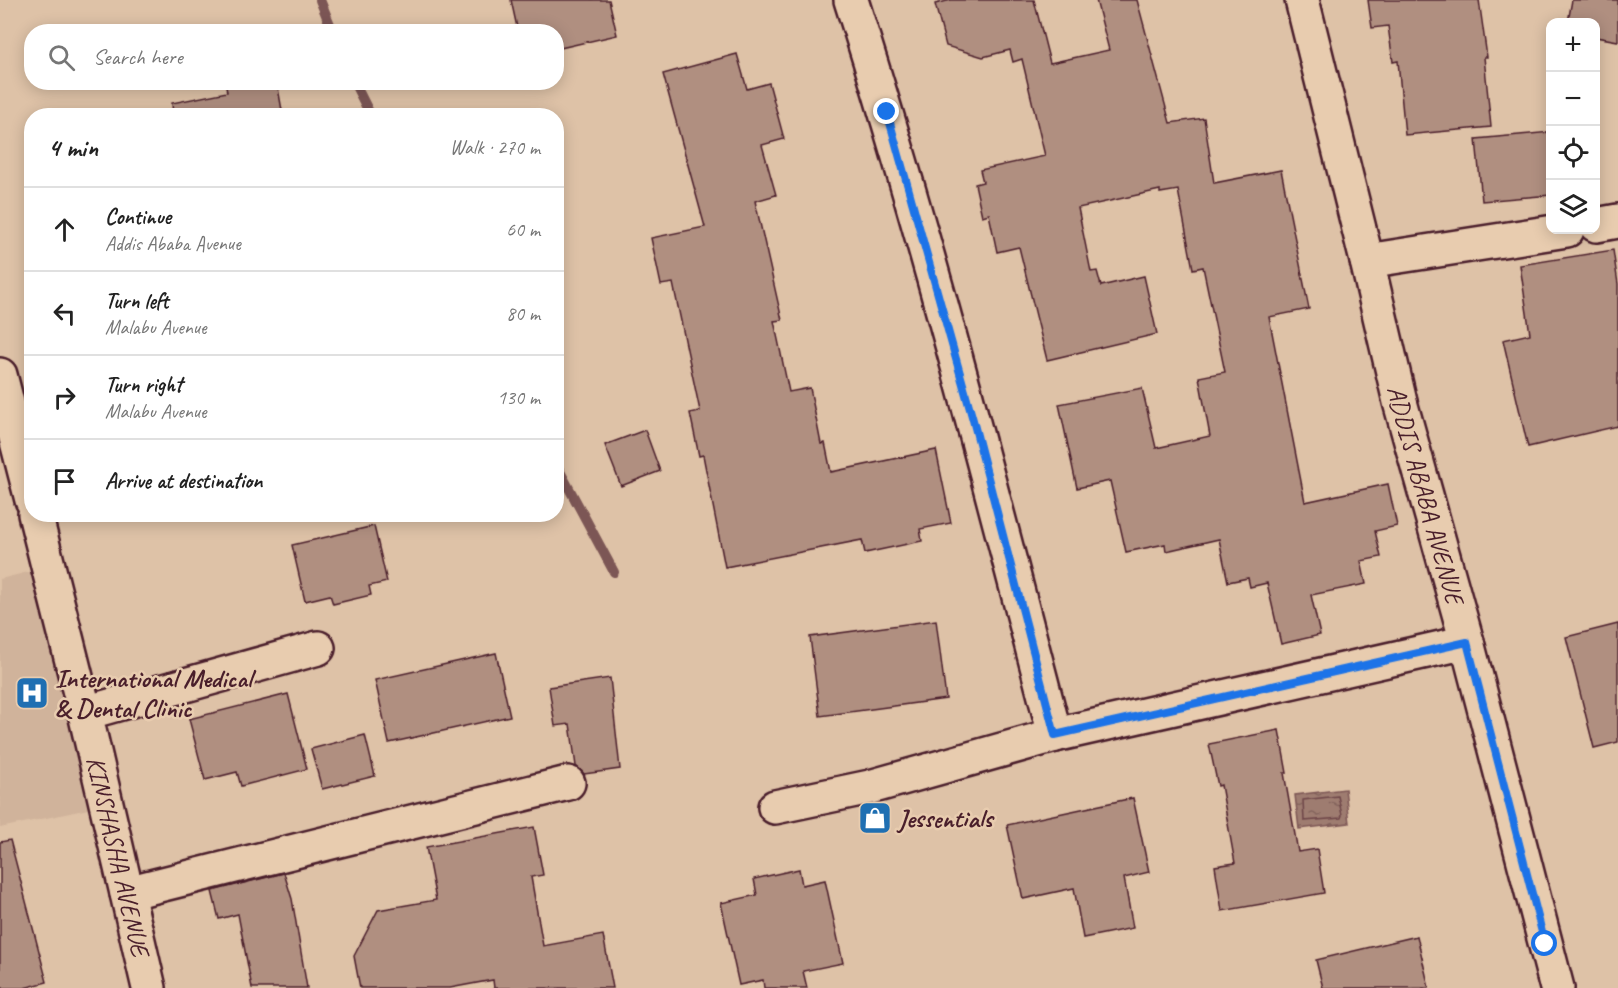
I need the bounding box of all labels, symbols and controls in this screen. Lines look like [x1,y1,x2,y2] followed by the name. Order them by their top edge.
[1546,18,1600,234] map controls
[1546,18,1600,72] button: +
[24,24,564,90] search box
[45,41,78,74] icon: search
[93,43,183,71] text: Search here
[1546,72,1600,126] button: −
[873,98,899,124] route end
[1546,126,1600,180] button: locate
[48,131,98,164] text: 4 min
[450,135,540,160] text: Walk · 270 m
[1546,180,1600,234] button: layers
[105,203,171,231] text: Continue
[48,213,81,246] icon: ahead
[506,217,540,242] text: 60 m
[105,231,241,256] text: Addis Ababa Avenue
[105,287,169,315] text: Turn left
[48,297,81,330] icon: left
[506,301,540,326] text: 80 m
[105,315,207,340] text: Malabu Avenue
[105,371,182,399] text: Turn right
[48,381,81,414] icon: right
[1380,383,1473,611] street label: ADDIS ABABA AVENUE
[497,385,540,410] text: 130 m
[105,399,207,424] text: Malabu Avenue
[48,465,81,498] icon: arrive
[105,467,262,495] text: Arrive at destination
[55,662,257,725] place label: International Medical & Dental Clinic
[14,675,50,711] hospital icon: International Medical & Dental Clinic
[79,753,158,962] street label: KINSHASHA AVENUE
[857,800,893,836] shop icon: Jessentials
[896,802,995,835] place label: Jessentials
[1531,930,1557,956] route start

